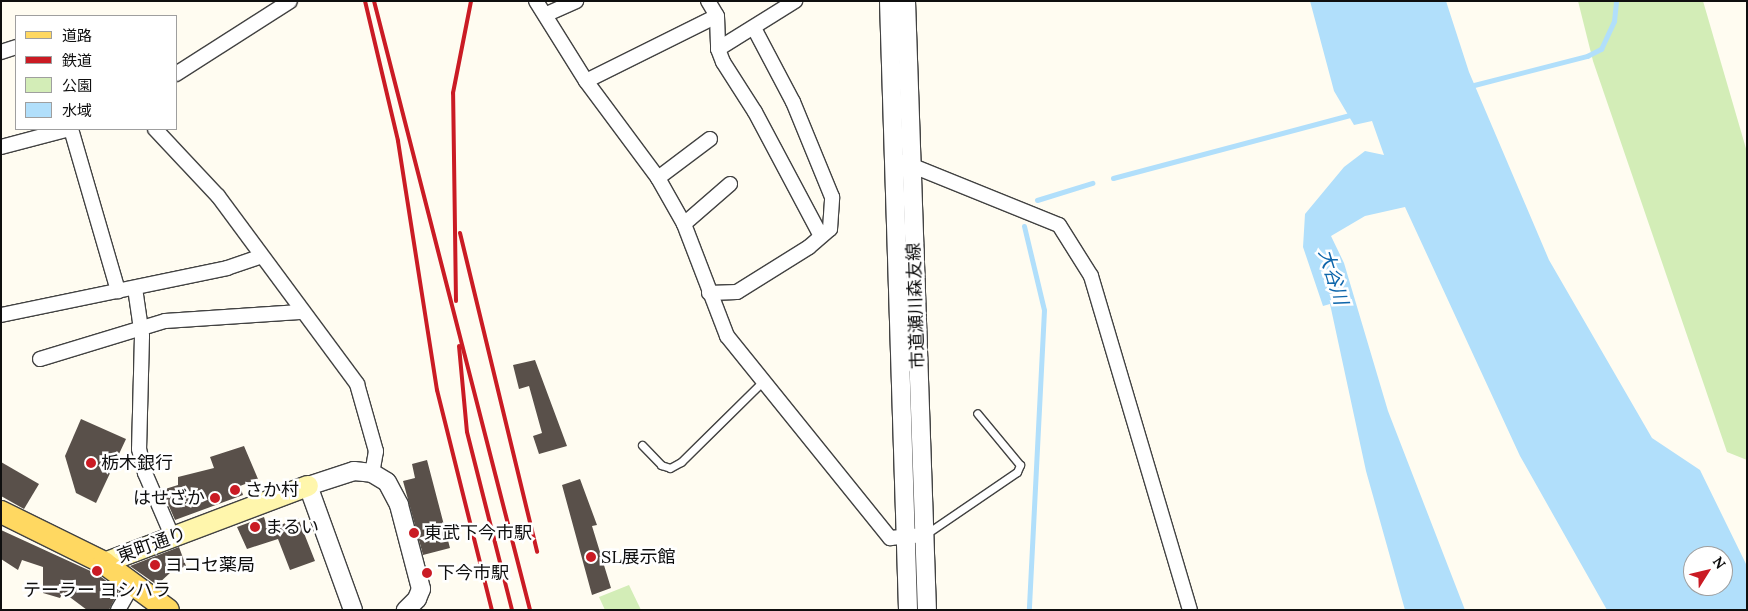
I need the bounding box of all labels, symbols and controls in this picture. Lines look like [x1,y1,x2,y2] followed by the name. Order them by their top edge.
[15,15,178,130] legend
[62,26,92,45] text: 道路
[62,51,92,70] text: 鉄道
[62,76,92,95] text: 公園
[62,101,92,120] text: 水域
[903,243,929,369] street label: 市道瀬川森友線
[1314,246,1352,308] water label: 大谷川
[101,452,173,474] place label: 栃木銀行
[85,457,97,469] marker: 栃木銀行
[245,479,299,501] place label: さか村
[229,484,241,496] marker: さか村
[133,487,205,509] place label: はせざか
[209,492,221,504] marker: はせざか
[265,516,319,538] place label: まるい
[249,521,261,533] marker: まるい
[424,522,532,544] place label: 東武下今市駅
[114,523,190,567] street label: 東町通り
[408,527,420,539] marker: 東武下今市駅
[601,546,676,568] place label: SL展示館
[1683,546,1733,596] north arrow
[585,551,597,563] marker: SL展示館
[1709,553,1730,572] text: N
[165,554,255,576] place label: ヨコセ薬局
[149,559,161,571] marker: ヨコセ薬局
[437,562,509,584] place label: 下今市駅
[91,565,103,577] marker: テーラー ヨシハラ
[421,567,433,579] marker: 下今市駅
[23,579,171,601] place label: テーラー ヨシハラ

